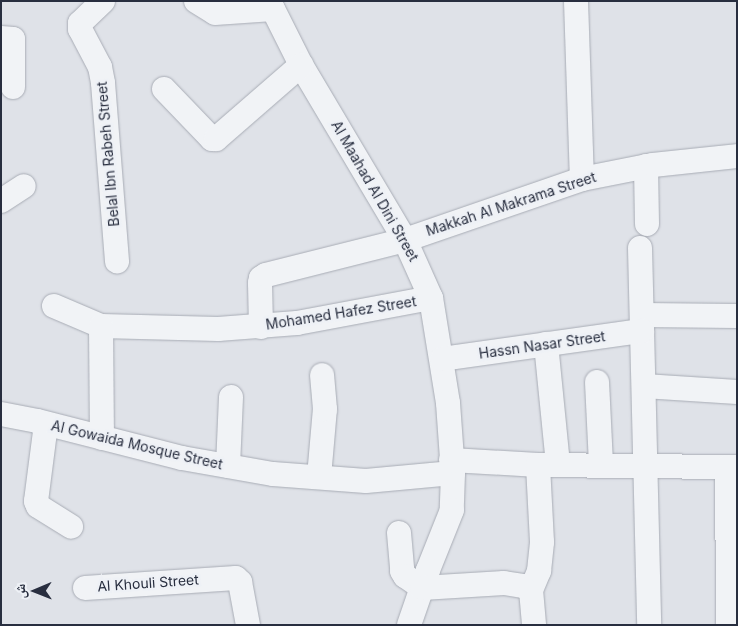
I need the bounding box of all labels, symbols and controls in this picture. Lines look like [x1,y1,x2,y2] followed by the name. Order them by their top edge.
[93,81,123,227] street label: Belal Ibn Rabeh Street
[328,118,422,264] street label: Al Maahad Al Dini Street
[424,169,598,239] street label: Makkah Al Makrama Street
[264,293,418,333] street label: Mohamed Hafez Street
[478,328,606,362] street label: Hassn Nasar Street
[50,417,224,473] street label: Al Gowaida Mosque Street
[10,566,60,616] north arrow
[97,571,199,595] street label: Al Khouli Street
[11,584,28,599] text: ش

